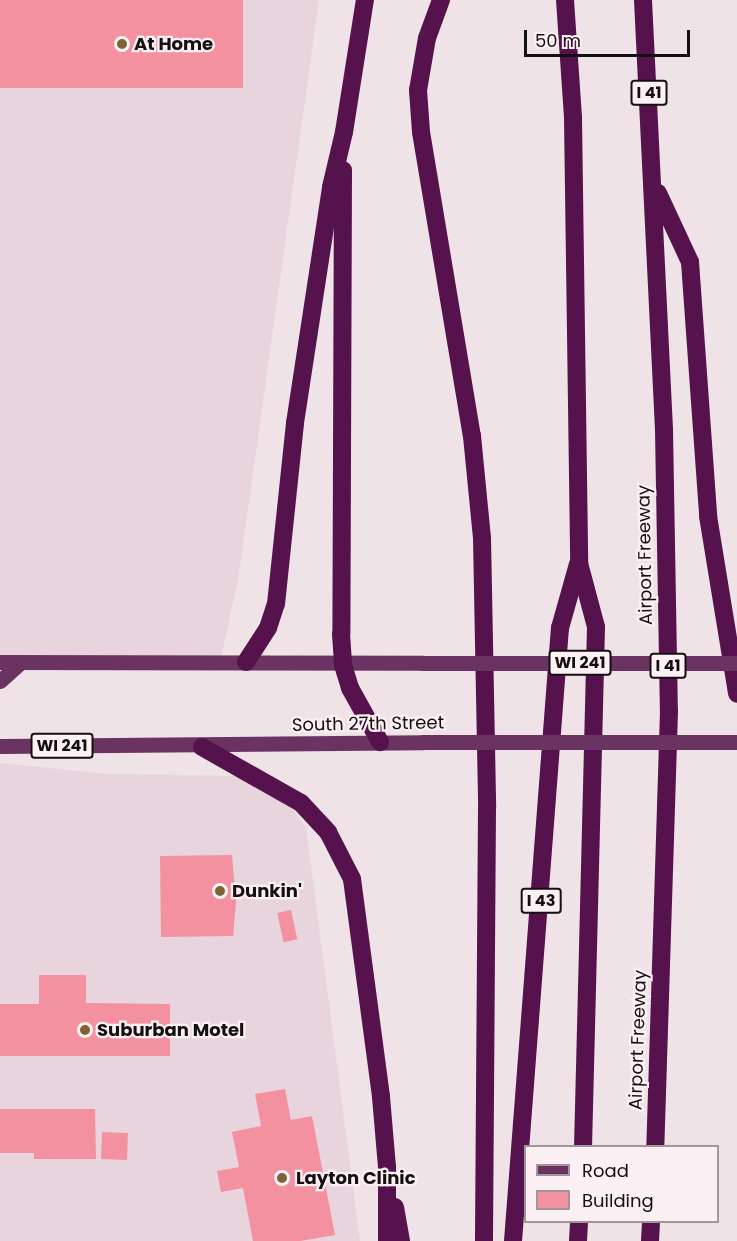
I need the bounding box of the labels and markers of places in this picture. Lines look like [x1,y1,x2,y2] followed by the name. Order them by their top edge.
[134,33,213,55] place label: At Home
[115,37,129,51] marker: At Home
[232,880,302,902] place label: Dunkin'
[213,884,227,898] marker: Dunkin'
[97,1019,244,1041] place label: Suburban Motel
[78,1023,92,1037] marker: Suburban Motel
[296,1167,416,1189] place label: Layton Clinic
[273,1169,291,1187] marker: Layton Clinic

